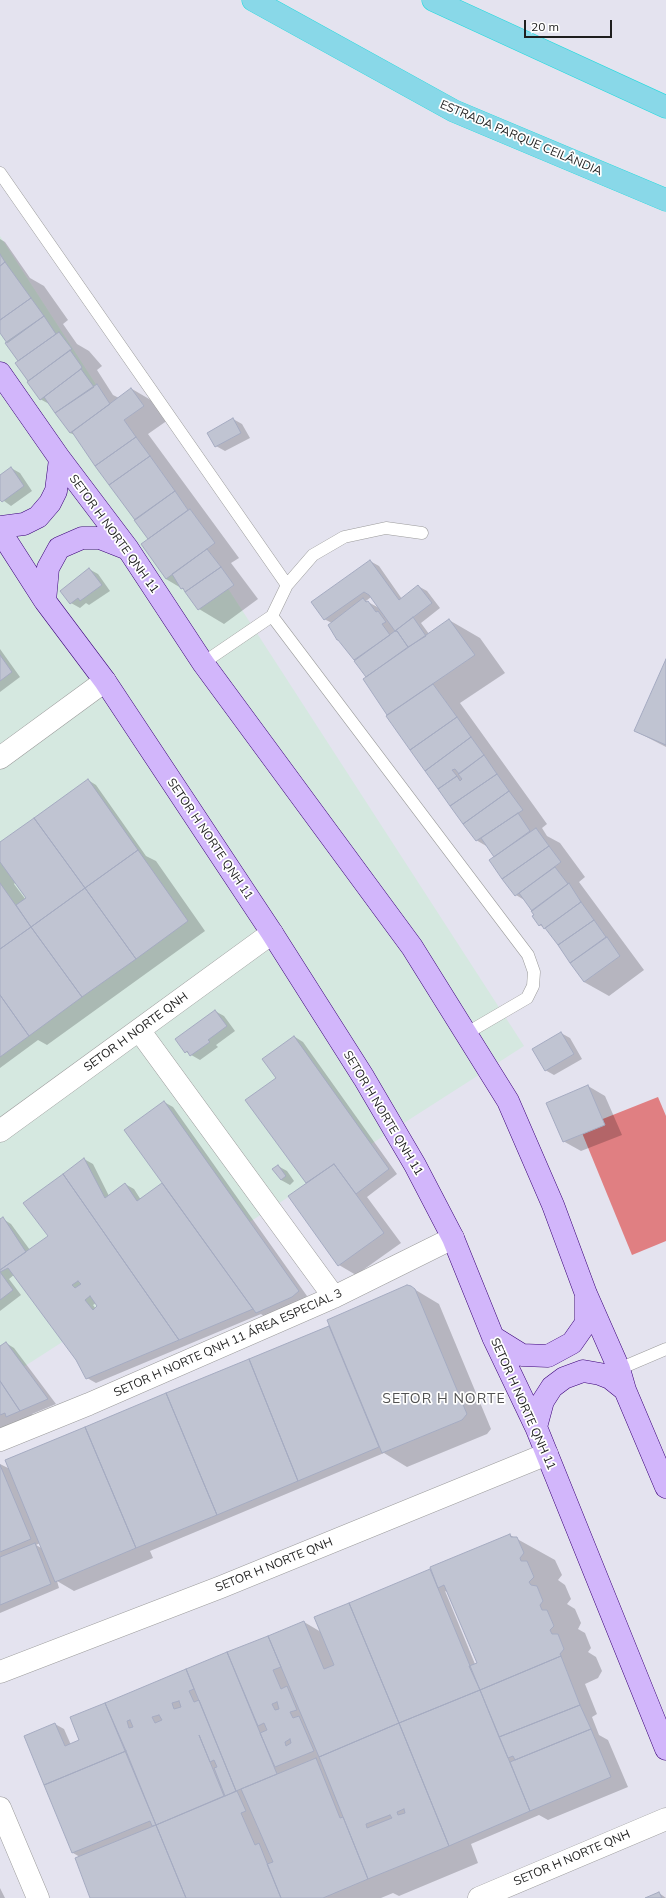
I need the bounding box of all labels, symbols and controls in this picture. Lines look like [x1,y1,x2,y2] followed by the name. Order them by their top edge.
[526,12,614,38] scale bar
[531,19,559,34] text: 20 m
[438,97,604,179] street label: ESTRADA PARQUE CEILÂNDIA
[66,472,162,596] street label: SETOR H NORTE QNH 11
[164,776,256,902] street label: SETOR H NORTE QNH 11
[81,989,191,1075] street label: SETOR H NORTE QNH
[340,1048,426,1178] street label: SETOR H NORTE QNH 11
[112,1286,344,1400] street label: SETOR H NORTE QNH 11 ÁREA ESPECIAL 3
[487,1336,559,1472] street label: SETOR H NORTE QNH 11
[382,1391,506,1407] district label: SETOR H NORTE
[213,1535,335,1595] street label: SETOR H NORTE QNH
[512,1827,632,1889] street label: SETOR H NORTE QNH

